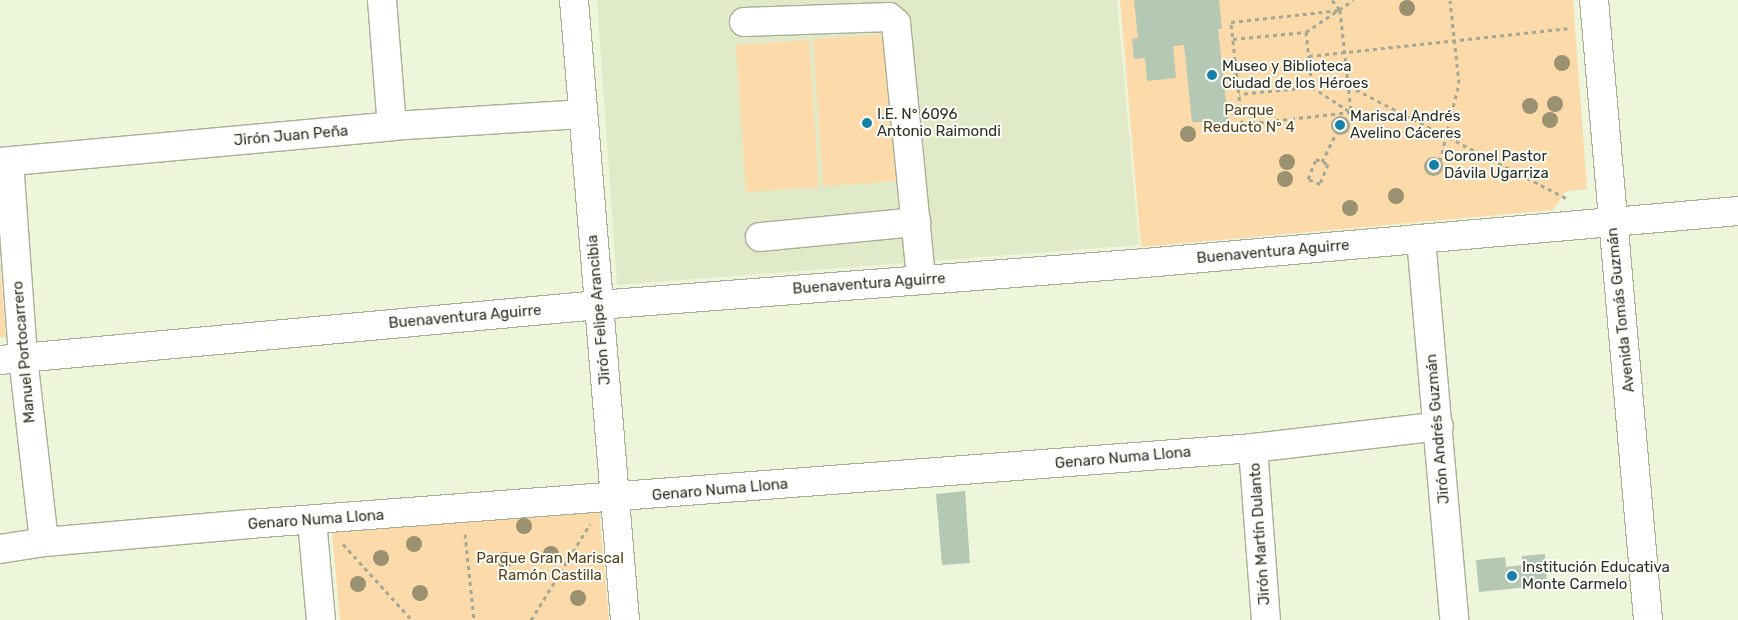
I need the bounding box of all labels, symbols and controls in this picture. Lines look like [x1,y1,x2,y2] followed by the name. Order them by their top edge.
[1222,57,1368,92] place label: Museo y Biblioteca Ciudad de los Héroes
[1206,69,1218,81] marker: Museo y Biblioteca Ciudad de los Héroes
[1203,101,1295,136] park label: Parque Reducto N° 4
[877,105,1001,140] place label: I.E. N° 6096 Antonio Raimondi
[1350,107,1461,142] place label: Mariscal Andrés Avelino Cáceres
[861,117,873,129] marker: I.E. N° 6096 Antonio Raimondi
[1334,119,1346,131] marker: Mariscal Andrés Avelino Cáceres
[233,122,349,150] street label: Jirón Juan Peña
[1444,147,1549,182] place label: Coronel Pastor Dávila Ugarriza
[1428,159,1440,171] marker: Coronel Pastor Dávila Ugarriza
[1603,227,1639,393] street label: Avenida Tomás Guzmán
[583,234,615,386] street label: Jirón Felipe Arancibia
[1196,236,1350,268] street label: Buenaventura Aguirre
[792,270,946,298] street label: Buenaventura Aguirre
[9,280,39,424] street label: Manuel Portocarrero
[388,301,542,333] street label: Buenaventura Aguirre
[1422,353,1454,505] street label: Jirón Andrés Guzmán
[1054,443,1192,473] street label: Genaro Numa Llona
[1246,462,1274,606] street label: Jirón Martín Dulanto
[651,475,789,505] street label: Genaro Numa Llona
[247,506,385,534] street label: Genaro Numa Llona
[476,549,624,584] park label: Parque Gran Mariscal Ramón Castilla
[1522,558,1670,593] place label: Institución Educativa Monte Carmelo
[1506,570,1518,582] marker: Institución Educativa Monte Carmelo

